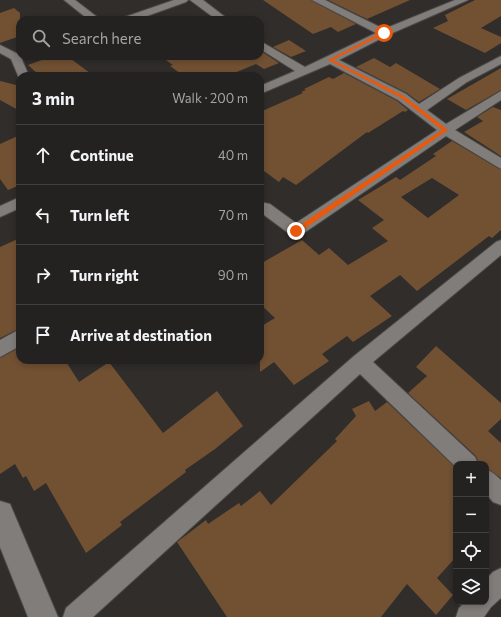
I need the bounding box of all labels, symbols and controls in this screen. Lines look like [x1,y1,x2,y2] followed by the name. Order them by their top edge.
[16,16,264,60] search box
[375,24,393,42] route start
[30,27,52,49] icon: search
[62,29,141,47] text: Search here
[32,88,75,109] text: 3 min
[172,90,248,106] text: Walk · 200 m
[32,144,54,166] icon: ahead
[70,146,134,164] text: Continue
[218,147,248,163] text: 40 m
[32,204,54,226] icon: left
[70,206,129,224] text: Turn left
[219,207,248,223] text: 70 m
[287,222,305,240] route end
[32,264,54,286] icon: right
[70,266,139,284] text: Turn right
[218,267,248,283] text: 90 m
[32,324,54,346] icon: arrive
[70,326,212,344] text: Arrive at destination
[453,461,489,605] map controls
[453,461,489,497] button: +
[453,497,489,533] button: −
[453,533,489,569] button: locate
[453,569,489,605] button: layers

